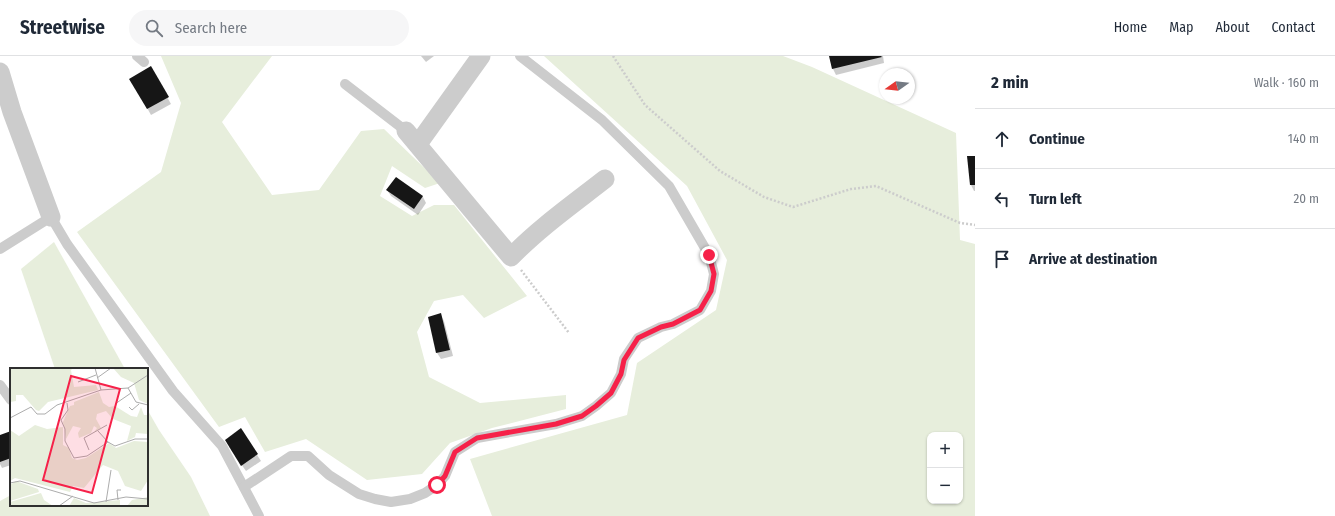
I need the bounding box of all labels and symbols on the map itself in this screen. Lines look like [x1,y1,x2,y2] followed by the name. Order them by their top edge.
[879,68,915,104] north arrow
[700,246,718,264] route end
[10,368,148,506] inset map
[428,476,446,494] route start

